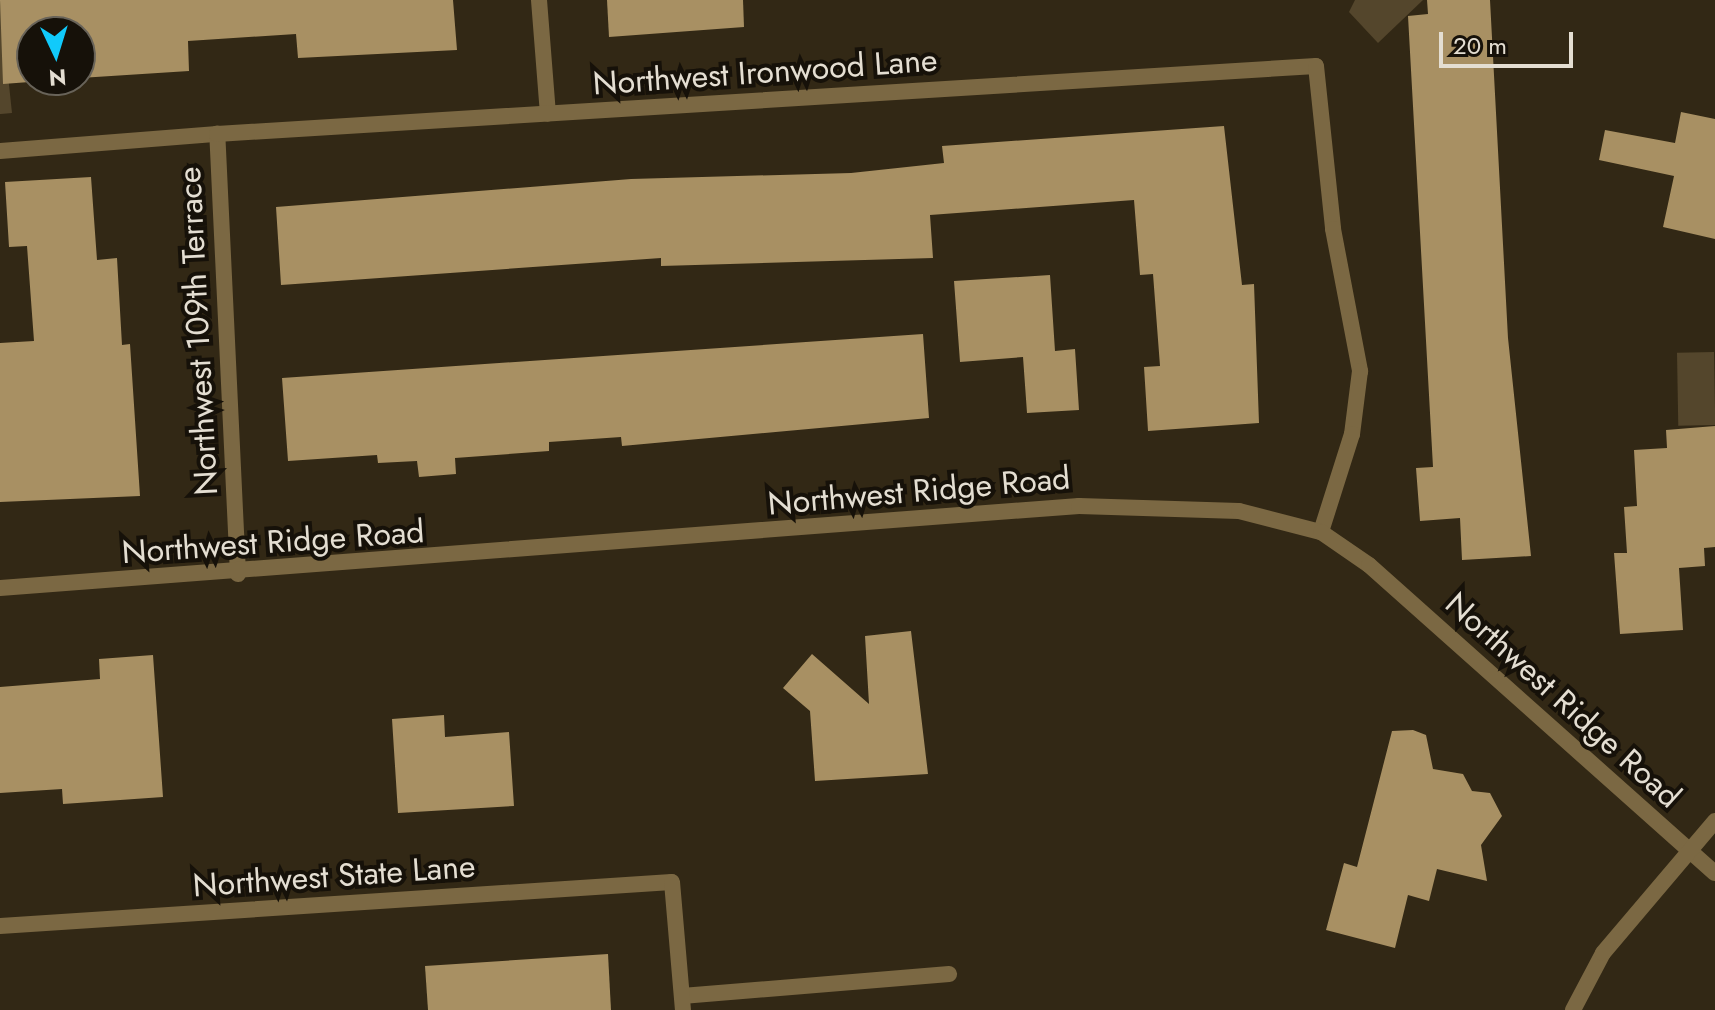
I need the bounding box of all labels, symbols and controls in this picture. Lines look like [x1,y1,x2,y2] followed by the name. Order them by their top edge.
[16,16,96,96] north arrow
[1443,16,1577,66] scale bar
[1453,28,1507,63] text: 20 m
[592,41,938,103] street label: Northwest Ironwood Lane
[48,61,67,95] text: N
[170,166,226,496] street label: Northwest 109th Terrace
[766,459,1072,523] street label: Northwest Ridge Road
[120,512,426,572] street label: Northwest Ridge Road
[1437,584,1689,816] street label: Northwest Ridge Road
[192,847,476,905] street label: Northwest State Lane

